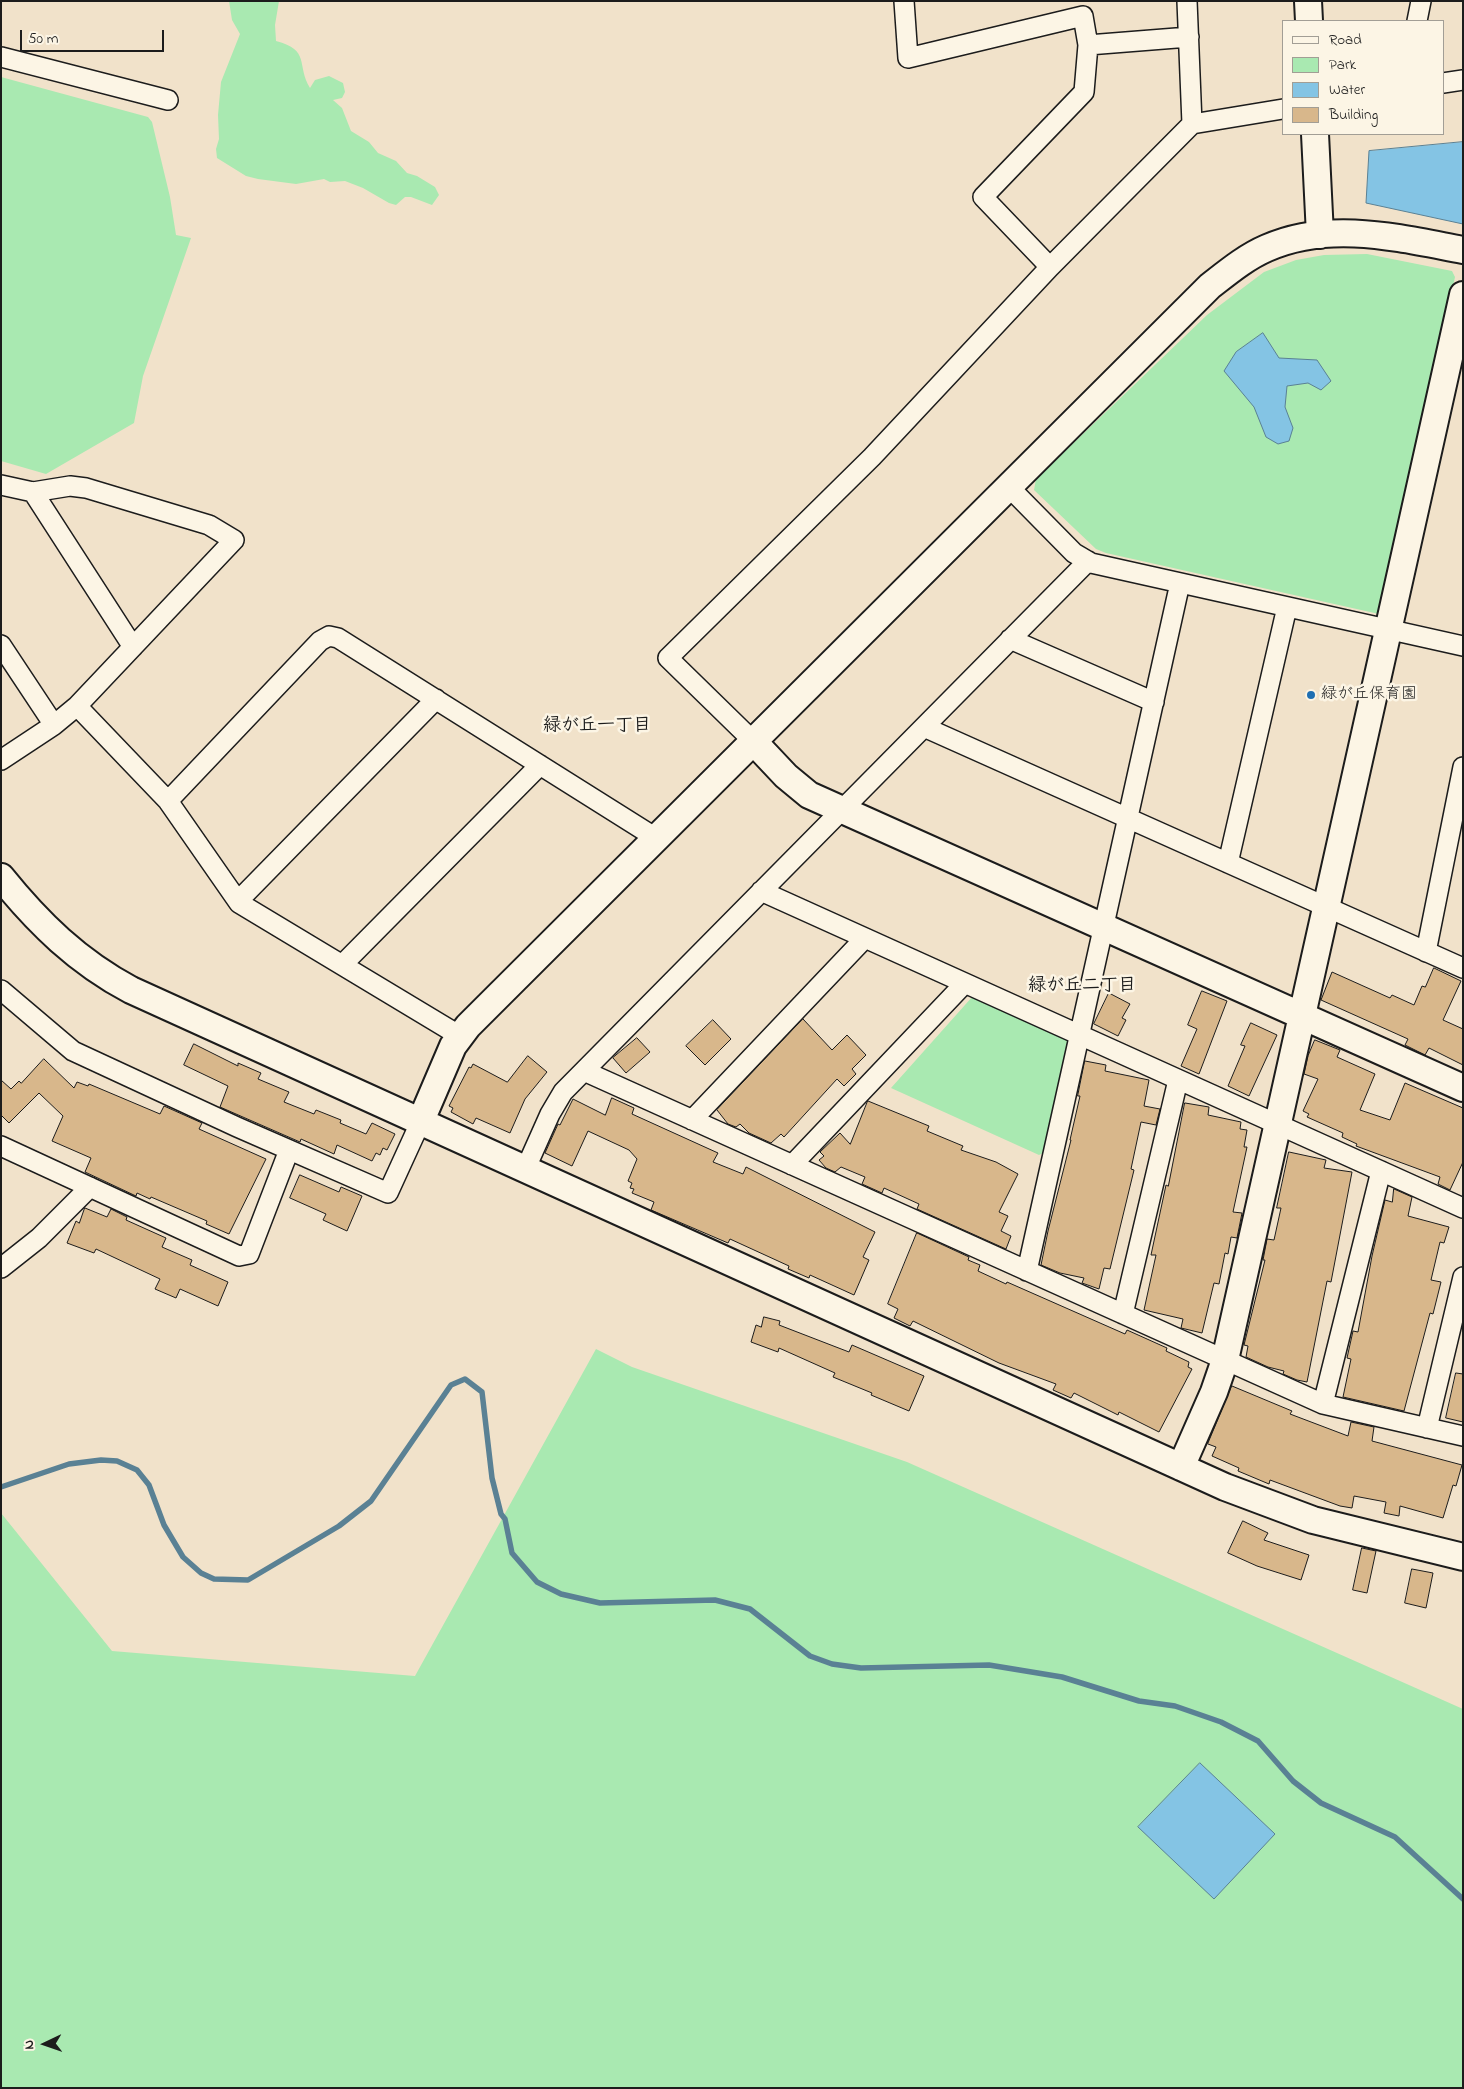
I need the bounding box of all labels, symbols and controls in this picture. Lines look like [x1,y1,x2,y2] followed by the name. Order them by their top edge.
[22,20,166,52] scale bar
[1282,20,1444,135] legend
[28,28,58,50] text: 50 m
[1329,29,1362,51] text: Road
[1329,54,1356,76] text: Park
[1329,79,1365,101] text: Water
[1329,104,1378,126] text: Building
[1321,685,1417,705] place label: 緑が丘保育園
[1305,689,1317,701] marker: 緑が丘保育園
[543,716,651,738] district label: 緑が丘一丁目
[1028,976,1136,998] district label: 緑が丘二丁目
[20,2019,70,2069] north arrow
[19,2040,40,2050] text: N

